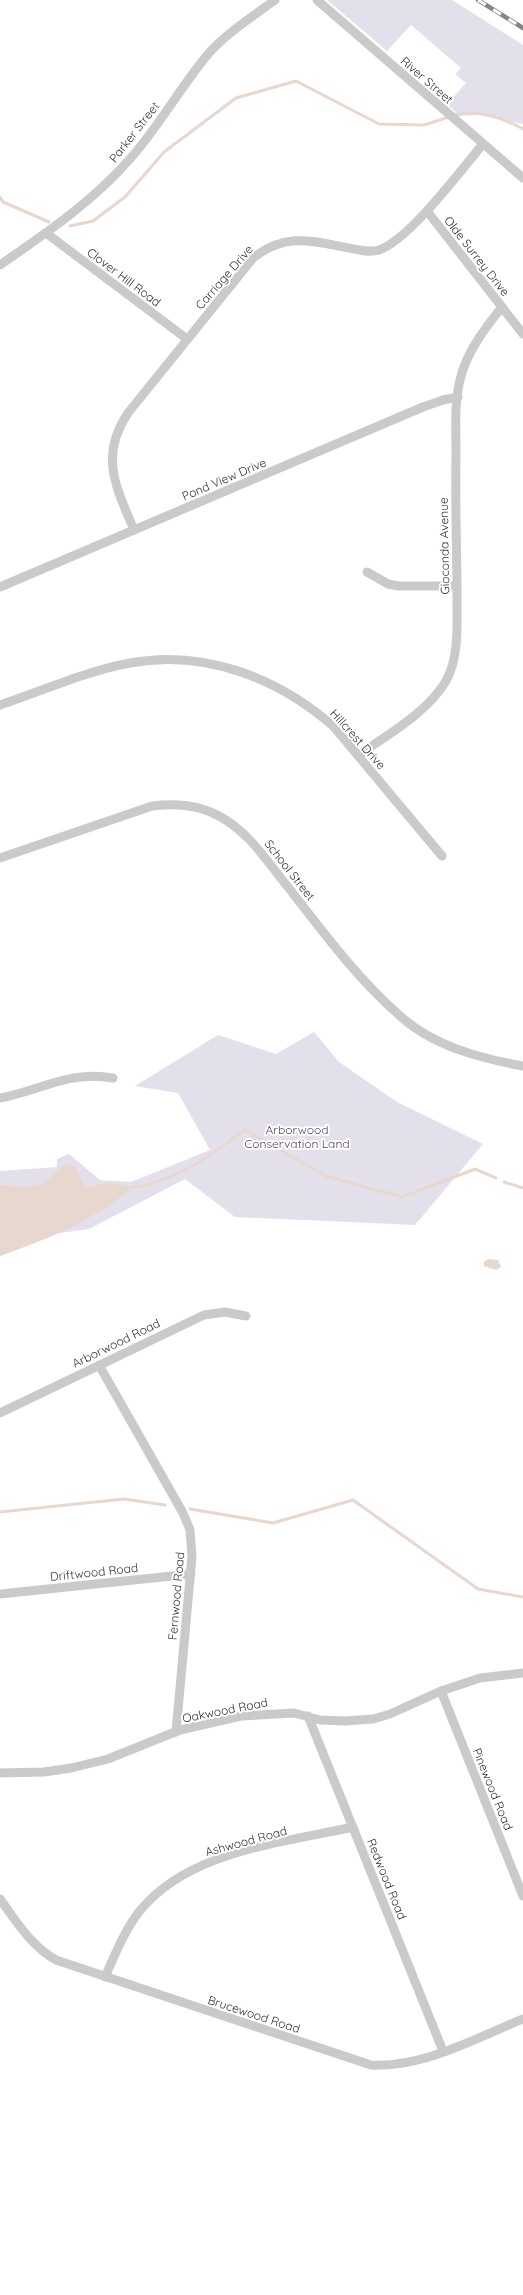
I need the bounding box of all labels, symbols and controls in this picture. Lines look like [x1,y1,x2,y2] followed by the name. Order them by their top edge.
[398,53,456,107] street label: River Street
[106,99,162,165] street label: Parker Street
[441,213,513,299] street label: Olde Surrey Drive
[192,242,256,312] street label: Carriage Drive
[84,244,164,310] street label: Clover Hill Road
[180,454,269,504] street label: Pond View Drive
[436,497,452,595] street label: Gioconda Avenue
[327,706,389,772] street label: Hillcrest Drive
[262,837,318,903] street label: School Street
[244,1122,350,1151] park label: Arborwood Conservation Land
[70,1315,162,1371] street label: Arborwood Road
[165,1551,187,1641] street label: Fernwood Road
[49,1560,139,1584] street label: Driftwood Road
[181,1694,269,1726] street label: Oakwood Road
[470,1746,516,1832] street label: Pinewood Road
[203,1823,289,1859] street label: Ashwood Road
[364,1836,410,1922] street label: Redwood Road
[206,1992,302,2036] street label: Brucewood Road

